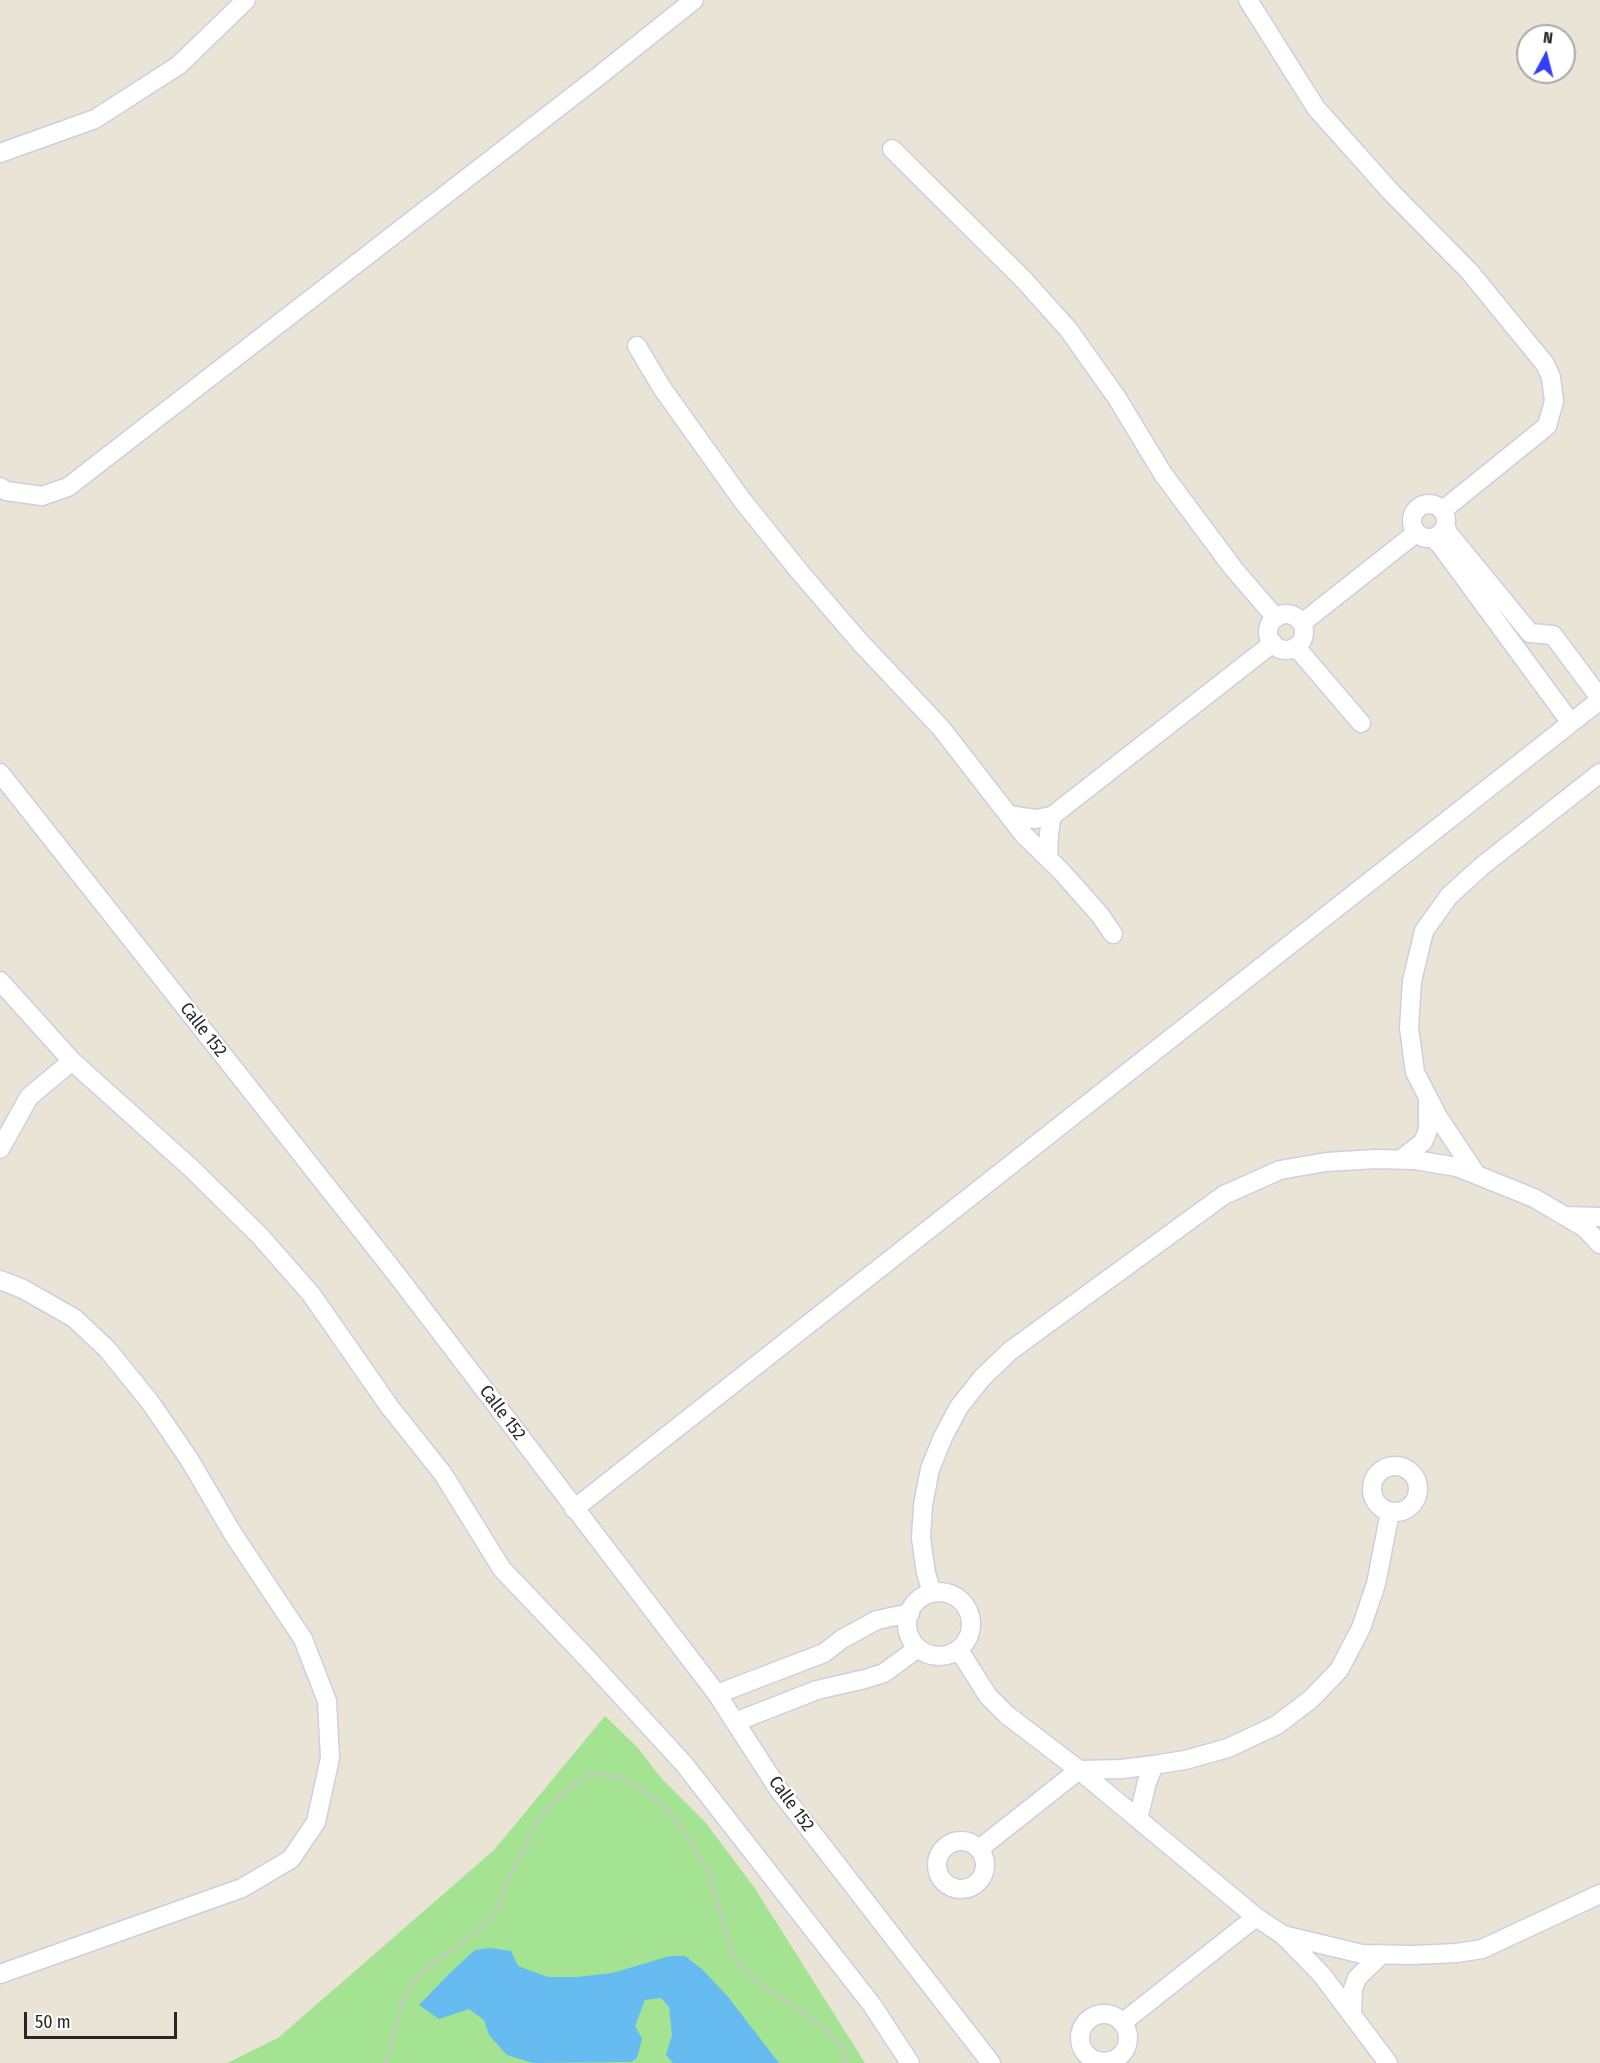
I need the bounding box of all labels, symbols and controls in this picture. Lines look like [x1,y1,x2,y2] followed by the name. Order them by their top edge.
[1516,24,1576,84] north arrow
[1542,28,1554,48] text: N
[175,998,231,1062] street label: Calle 152
[474,1381,530,1445] street label: Calle 152
[764,1772,818,1836] street label: Calle 152
[27,2000,180,2038] scale bar
[35,2011,71,2033] text: 50 m

